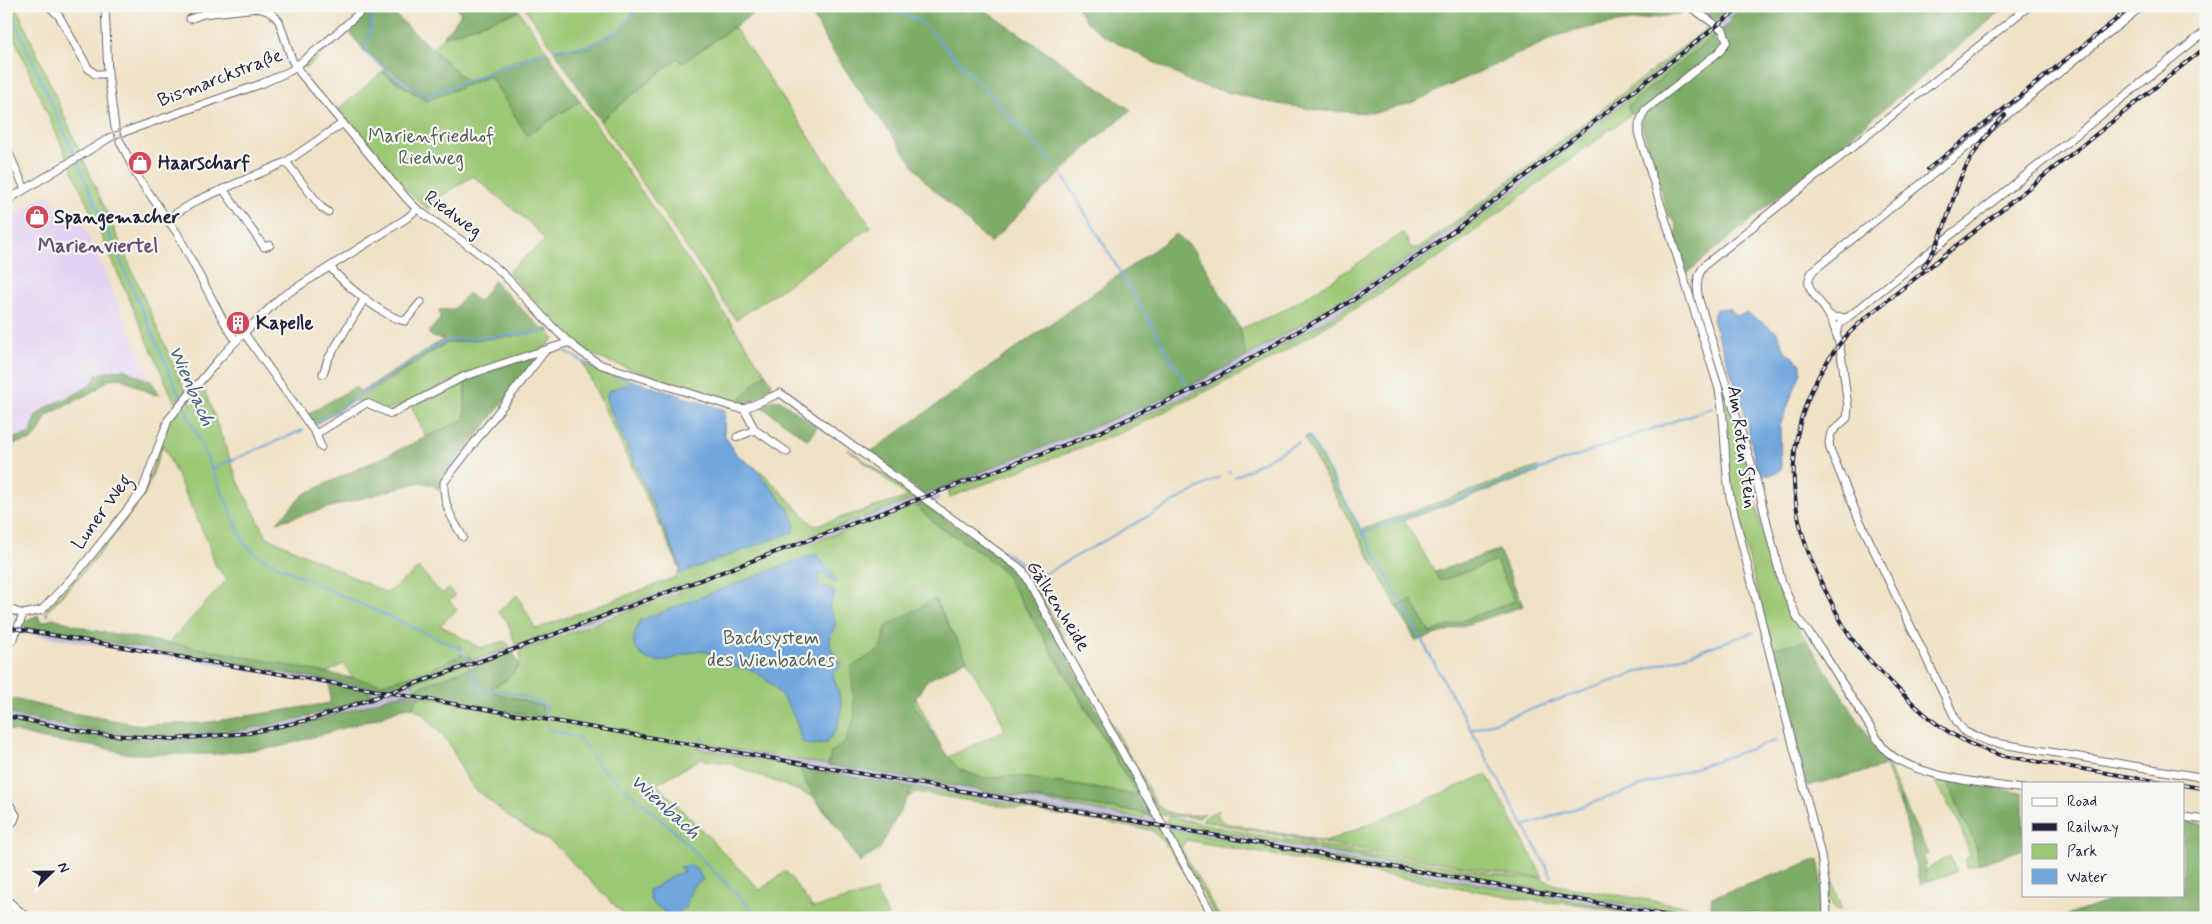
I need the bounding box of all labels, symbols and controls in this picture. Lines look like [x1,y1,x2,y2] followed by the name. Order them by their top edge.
[154,43,286,113] street label: Bismarckstraße
[368,124,494,172] park label: Marienfriedhof Riedweg
[127,150,153,176] shop icon: Haarscharf
[158,151,250,176] place label: Haarscharf
[418,185,487,244] street label: Riedweg
[24,204,50,230] shop icon: Spangemacher
[54,205,180,231] place label: Spangemacher
[38,233,158,260] district label: Marienviertel
[225,310,251,336] building icon: Kapelle
[256,311,314,336] place label: Kapelle
[161,342,221,431] water label: Wienbach
[1721,384,1763,510] street label: Am Roten Stein
[66,469,140,557] street label: Luner Weg
[1020,556,1096,656] street label: Gälkenheide
[707,626,836,673] park label: Bachsystem des Wienbaches
[624,768,706,846] water label: Wienbach
[2022,782,2184,896] legend
[2067,792,2097,812] text: Road
[2067,818,2119,838] text: Railway
[2067,842,2097,862] text: Park
[28,846,78,896] north arrow
[53,860,73,875] text: N
[2067,868,2107,888] text: Water

